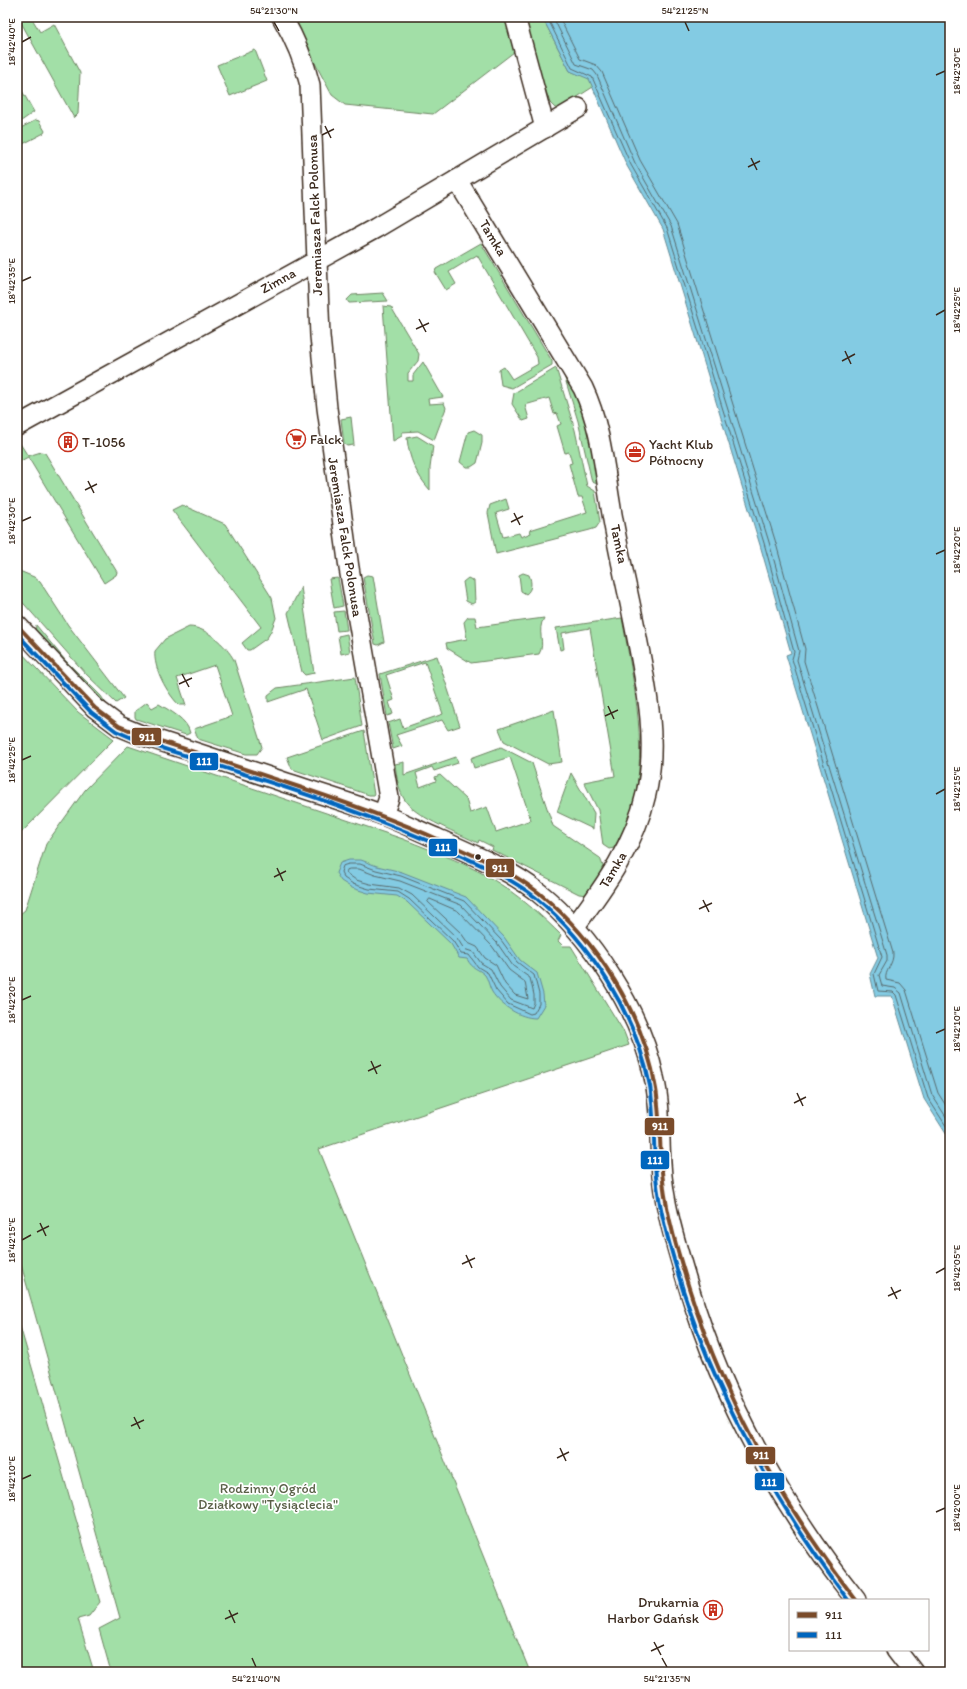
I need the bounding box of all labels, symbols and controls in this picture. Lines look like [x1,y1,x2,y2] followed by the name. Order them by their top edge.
[250,4,298,17] text: 54°21'30"N
[662,4,709,17] text: 54°21'25"N
[5,18,18,66] text: 18°42'40"E
[950,47,963,94] text: 18°42'30"E
[304,133,326,296] street label: Jeremiasza Falck Polonusa
[476,217,511,259] street label: Tamka
[5,257,18,304] text: 18°42'35"E
[257,264,299,298] street label: Zimna
[950,287,963,333] text: 18°42'25"E
[285,428,307,450] supermarket icon: Falck
[57,431,79,453] building icon: T-1056
[310,431,342,448] place label: Falck
[82,434,125,451] place label: T-1056
[649,436,713,469] place label: Yacht Klub Północny
[624,441,646,463] office icon: Yacht Klub Północny
[324,456,366,619] street label: Jeremiasza Falck Polonusa
[5,497,18,544] text: 18°42'30"E
[607,523,631,565] street label: Tamka
[950,526,963,573] text: 18°42'20"E
[131,727,162,746] line badge: 911
[139,731,156,744] text: 911
[5,737,18,783] text: 18°42'25"E
[189,752,219,771] line badge: 111
[196,755,213,768] text: 111
[950,766,963,812] text: 18°42'15"E
[428,838,458,857] line badge: 111
[435,841,452,854] text: 111
[596,849,631,891] street label: Tamka
[473,852,483,862] unlabelled marker
[485,858,515,878] line badge: 911
[492,862,509,875] text: 911
[5,976,18,1023] text: 18°42'20"E
[950,1005,963,1052] text: 18°42'10"E
[644,1117,675,1136] line badge: 911
[652,1120,669,1133] text: 911
[640,1150,670,1170] line badge: 111
[647,1154,664,1167] text: 111
[5,1217,18,1263] text: 18°42'15"E
[950,1244,963,1291] text: 18°42'05"E
[745,1446,776,1465] line badge: 911
[753,1449,770,1462] text: 911
[5,1455,18,1502] text: 18°42'10"E
[754,1472,785,1491] line badge: 111
[761,1476,778,1489] text: 111
[198,1480,338,1513] park label: Rodzinny Ogród Działkowy "Tysiąclecia"
[950,1484,963,1532] text: 18°42'00"E
[607,1594,700,1627] place label: Drukarnia Harbor Gdańsk
[702,1599,724,1621] building icon: Drukarnia Harbor Gdańsk
[789,1599,929,1651] legend
[825,1608,843,1622] text: 911
[825,1628,842,1642] text: 111
[232,1672,281,1685] text: 54°21'40"N
[643,1672,691,1685] text: 54°21'35"N

